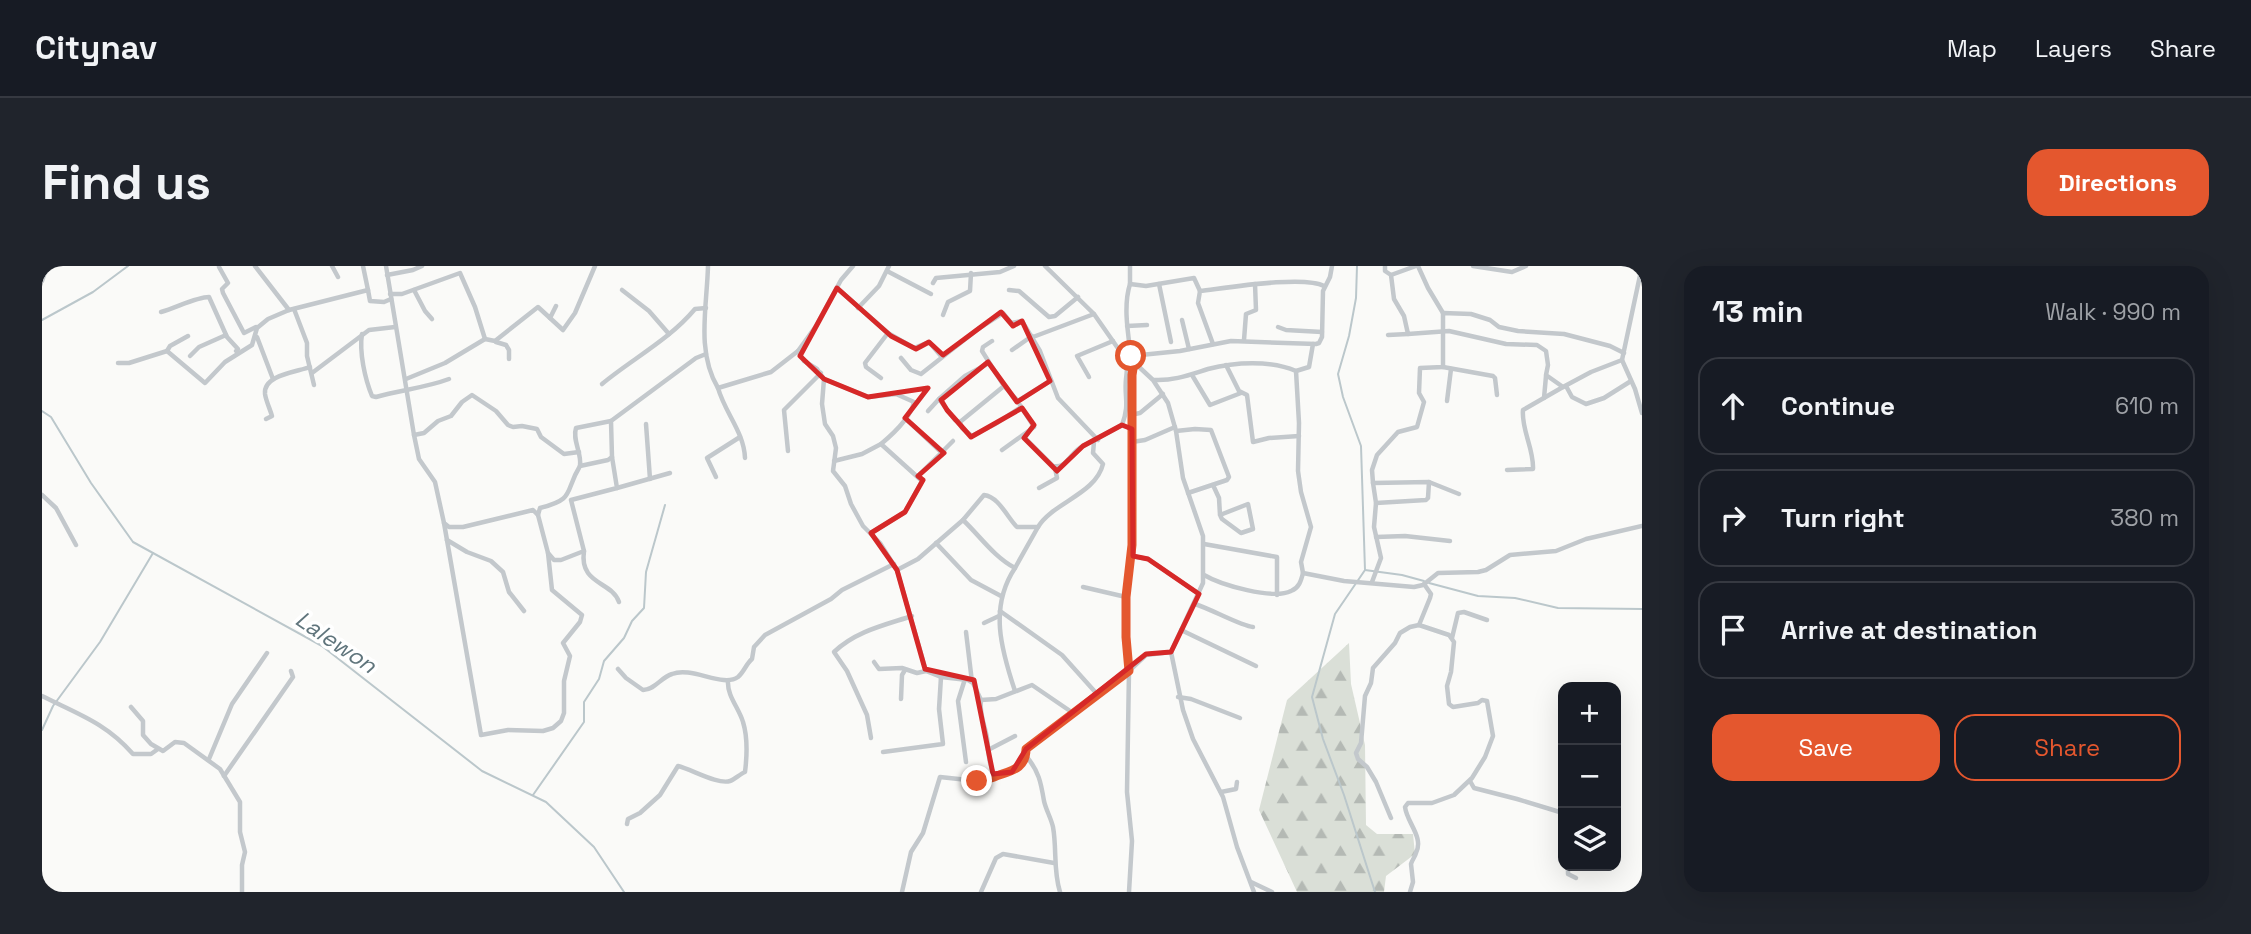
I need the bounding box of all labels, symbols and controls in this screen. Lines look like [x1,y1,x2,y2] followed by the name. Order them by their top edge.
[35,27,157,69] text: Citynav
[1947,33,1997,64] text: Map
[2035,33,2112,64] text: Layers
[2150,33,2216,64] text: Share
[2027,149,2209,216] button: Directions
[42,151,211,213] text: Find us
[1712,292,1804,331] text: 13 min
[2045,297,2181,327] text: Walk · 990 m
[1115,340,1146,371] route start
[1714,387,1752,425] icon: ahead
[1781,389,1895,423] text: Continue
[2115,391,2179,421] text: 610 m
[1714,499,1752,537] icon: right
[1781,501,1905,535] text: Turn right
[2110,503,2179,533] text: 380 m
[290,604,383,680] water label: Lalewon
[1714,611,1752,649] icon: arrive
[1781,613,2038,647] text: Arrive at destination
[1558,682,1621,871] map controls
[1558,682,1621,745] button: +
[1712,714,1940,781] button: Save
[1954,714,2181,781] button: Share
[1558,745,1621,808] button: −
[961,765,992,796] route end
[1558,808,1621,871] button: layers

